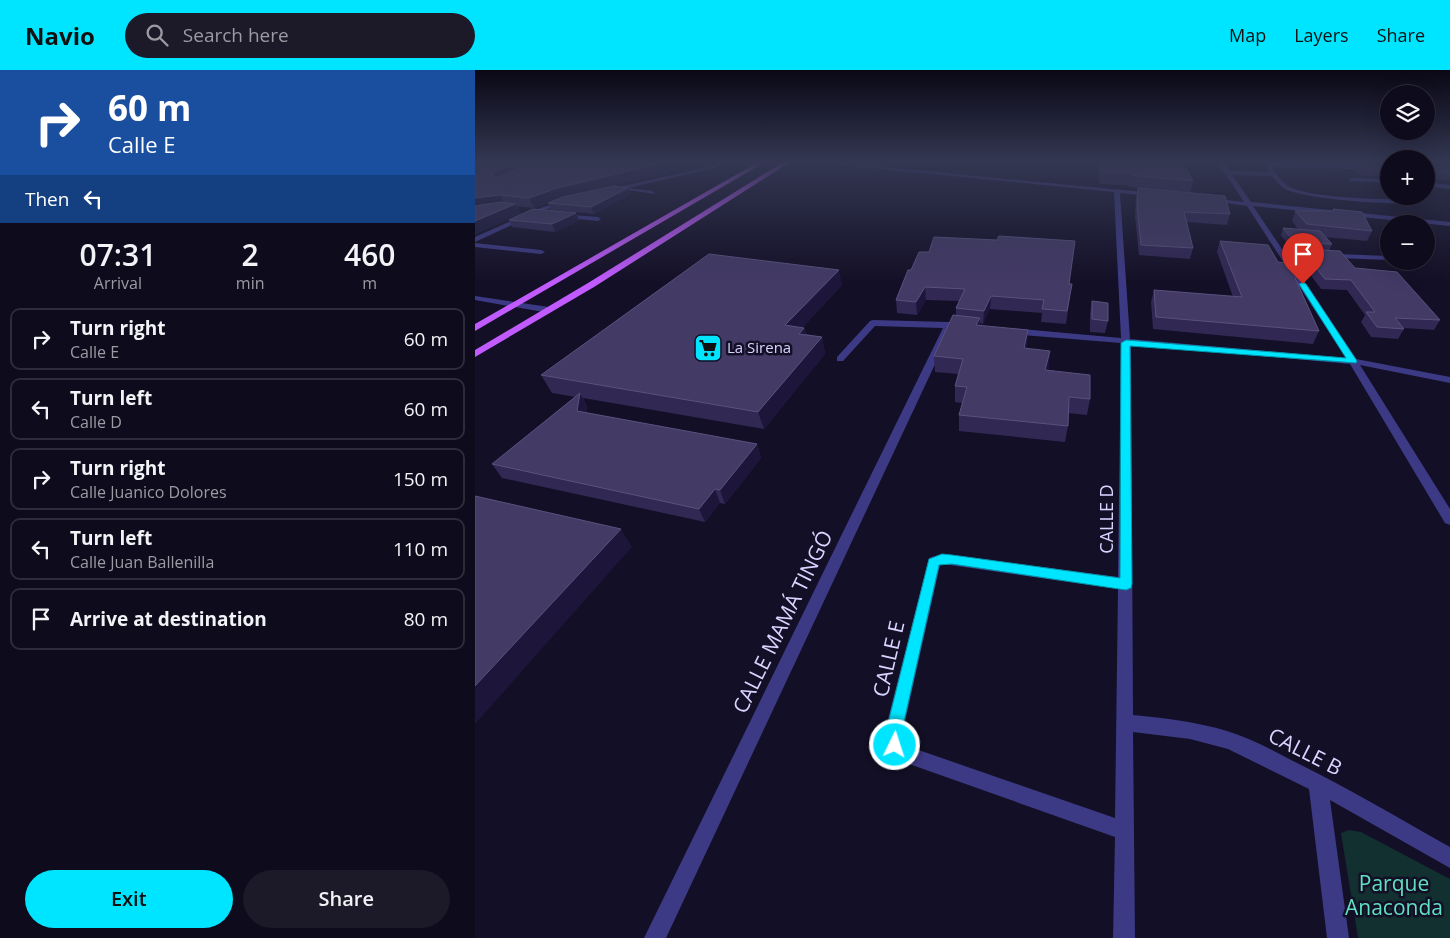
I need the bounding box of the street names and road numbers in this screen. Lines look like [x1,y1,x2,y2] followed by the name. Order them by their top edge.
[1094,484,1118,554] street label: CALLE D
[726,525,839,718] street label: CALLE MAMÁ TINGÓ
[866,618,910,700] street label: CALLE E
[1264,721,1347,782] street label: CALLE B

